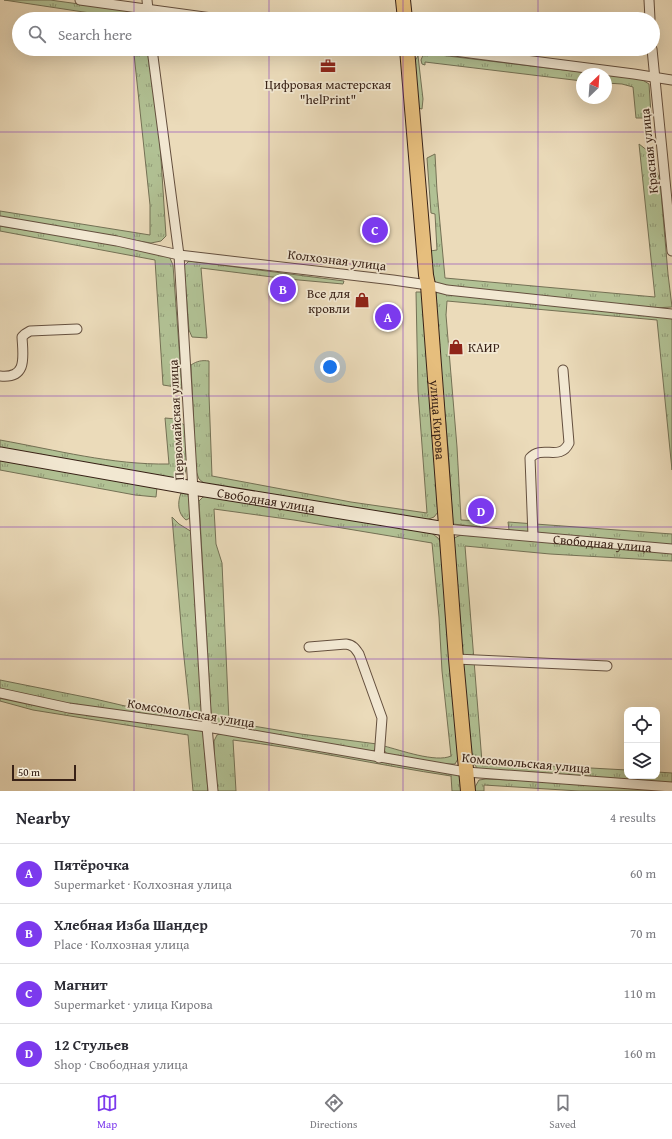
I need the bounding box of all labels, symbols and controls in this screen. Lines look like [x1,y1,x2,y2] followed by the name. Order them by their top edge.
[12,12,660,56] search box
[26,23,48,45] icon: search
[58,24,132,45] text: Search here
[319,57,337,75] office icon: Цифровая мастерская "helPrint"
[576,68,612,104] north arrow
[265,75,392,109] place label: Цифровая мастерская "helPrint"
[635,107,663,194] street label: Красная улица
[362,215,388,245] pin: C
[287,245,388,276] street label: Колхозная улица
[270,274,296,304] pin: B
[307,284,350,318] place label: Все для кровли
[353,291,371,309] shop icon: Все для кровли
[375,302,401,332] pin: A
[447,338,465,356] shop icon: КАИР
[468,338,500,357] place label: КАИР
[320,357,340,377] your location
[163,358,189,481] street label: Первомайская улица
[426,378,451,461] street label: улица Кирова
[216,483,317,517] street label: Свободная улица
[468,496,494,526] pin: D
[552,529,653,557] street label: Свободная улица
[126,694,257,733] street label: Комсомольская улица
[624,707,660,779] map controls
[624,707,660,743] button: locate
[624,743,660,779] button: layers
[461,748,592,778] street label: Комсомольская улица
[12,763,76,782] scale bar
[18,764,40,780] text: 50 m
[16,805,70,830] text: Nearby
[610,808,656,827] text: 4 results
[54,854,129,875] text: Пятёрочка
[25,864,33,883] text: A
[630,864,656,883] text: 60 m
[54,875,232,894] text: Supermarket · Колхозная улица
[54,914,208,935] text: Хлебная Изба Шандер
[25,924,33,943] text: B
[630,924,656,943] text: 70 m
[54,935,189,954] text: Place · Колхозная улица
[54,974,108,995] text: Магнит
[25,984,33,1003] text: C
[624,984,656,1003] text: 110 m
[54,995,213,1014] text: Supermarket · улица Кирова
[54,1034,129,1055] text: 12 Стульев
[25,1044,33,1063] text: D
[624,1044,656,1063] text: 160 m
[54,1055,188,1074] text: Shop · Свободная улица
[96,1092,118,1132] tab: Map
[310,1092,357,1132] tab: Directions
[549,1092,576,1132] tab: Saved

